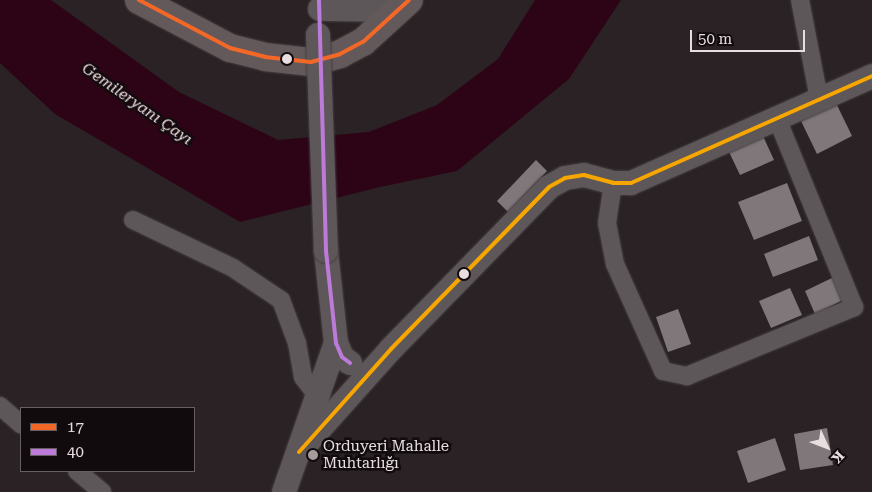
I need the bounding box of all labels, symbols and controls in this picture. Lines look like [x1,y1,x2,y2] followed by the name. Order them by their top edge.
[692,20,807,52] scale bar
[698,30,732,48] text: 50 m
[282,54,292,64] unlabelled marker
[78,59,196,149] water label: Gemileryanı Çayı
[459,269,469,279] unlabelled marker
[20,407,195,472] legend
[67,418,84,436] text: 17
[802,422,852,472] north arrow
[323,437,449,472] place label: Orduyeri Mahalle Muhtarlığı
[67,443,84,461] text: 40
[828,448,848,467] text: K
[307,449,319,461] marker: Orduyeri Mahalle Muhtarlığı

